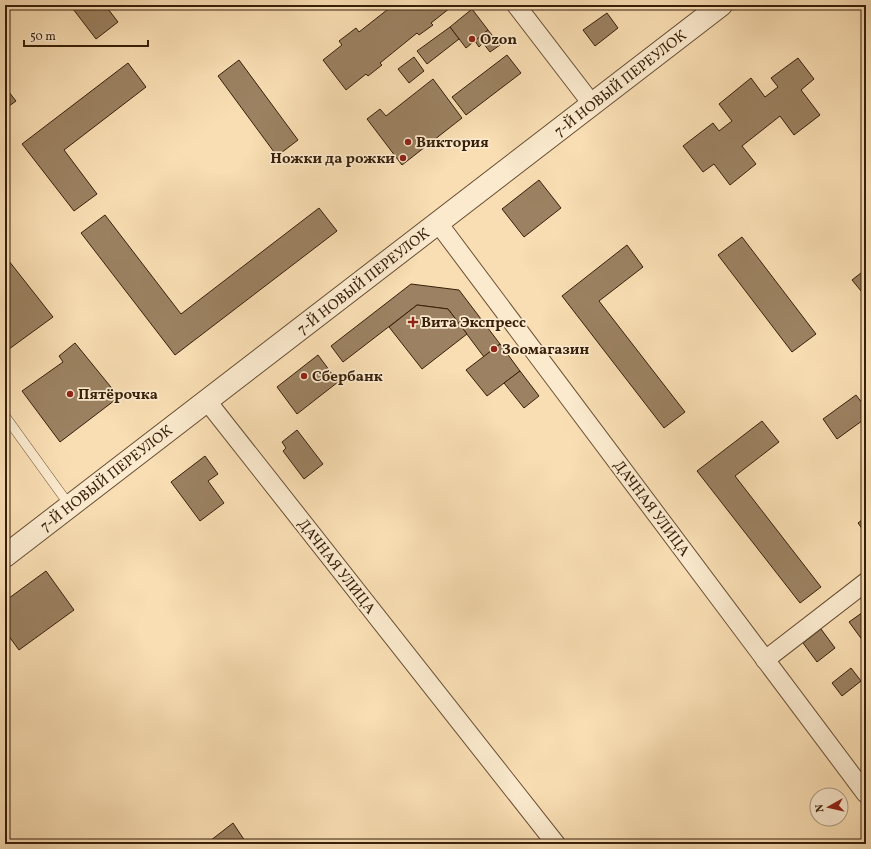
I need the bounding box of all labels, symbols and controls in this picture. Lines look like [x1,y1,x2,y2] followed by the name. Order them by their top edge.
[24,22,148,48] scale bar
[550,26,691,143] street label: 7-Й НОВЫЙ ПЕРЕУЛОК
[30,29,56,45] text: 50 m
[480,30,517,51] place label: Ozon
[467,34,477,44] marker: Ozon
[416,133,489,154] place label: Виктория
[403,137,413,147] marker: Виктория
[270,149,395,170] place label: Ножки да рожки
[398,153,408,163] marker: Ножки да рожки
[293,224,434,341] street label: 7-Й НОВЫЙ ПЕРЕУЛОК
[421,313,526,334] place label: Вита Экспресс
[408,317,418,327] marker: Вита Экспресс
[502,340,589,361] place label: Зоомагазин
[489,344,499,354] marker: Зоомагазин
[312,367,383,388] place label: Сбербанк
[299,371,309,381] marker: Сбербанк
[78,385,158,406] place label: Пятёрочка
[65,389,75,399] marker: Пятёрочка
[36,421,177,538] street label: 7-Й НОВЫЙ ПЕРЕУЛОК
[608,456,694,562] street label: ДАЧНАЯ УЛИЦА
[292,515,380,619] street label: ДАЧНАЯ УЛИЦА
[809,787,849,827] north arrow
[813,803,829,813] text: N

